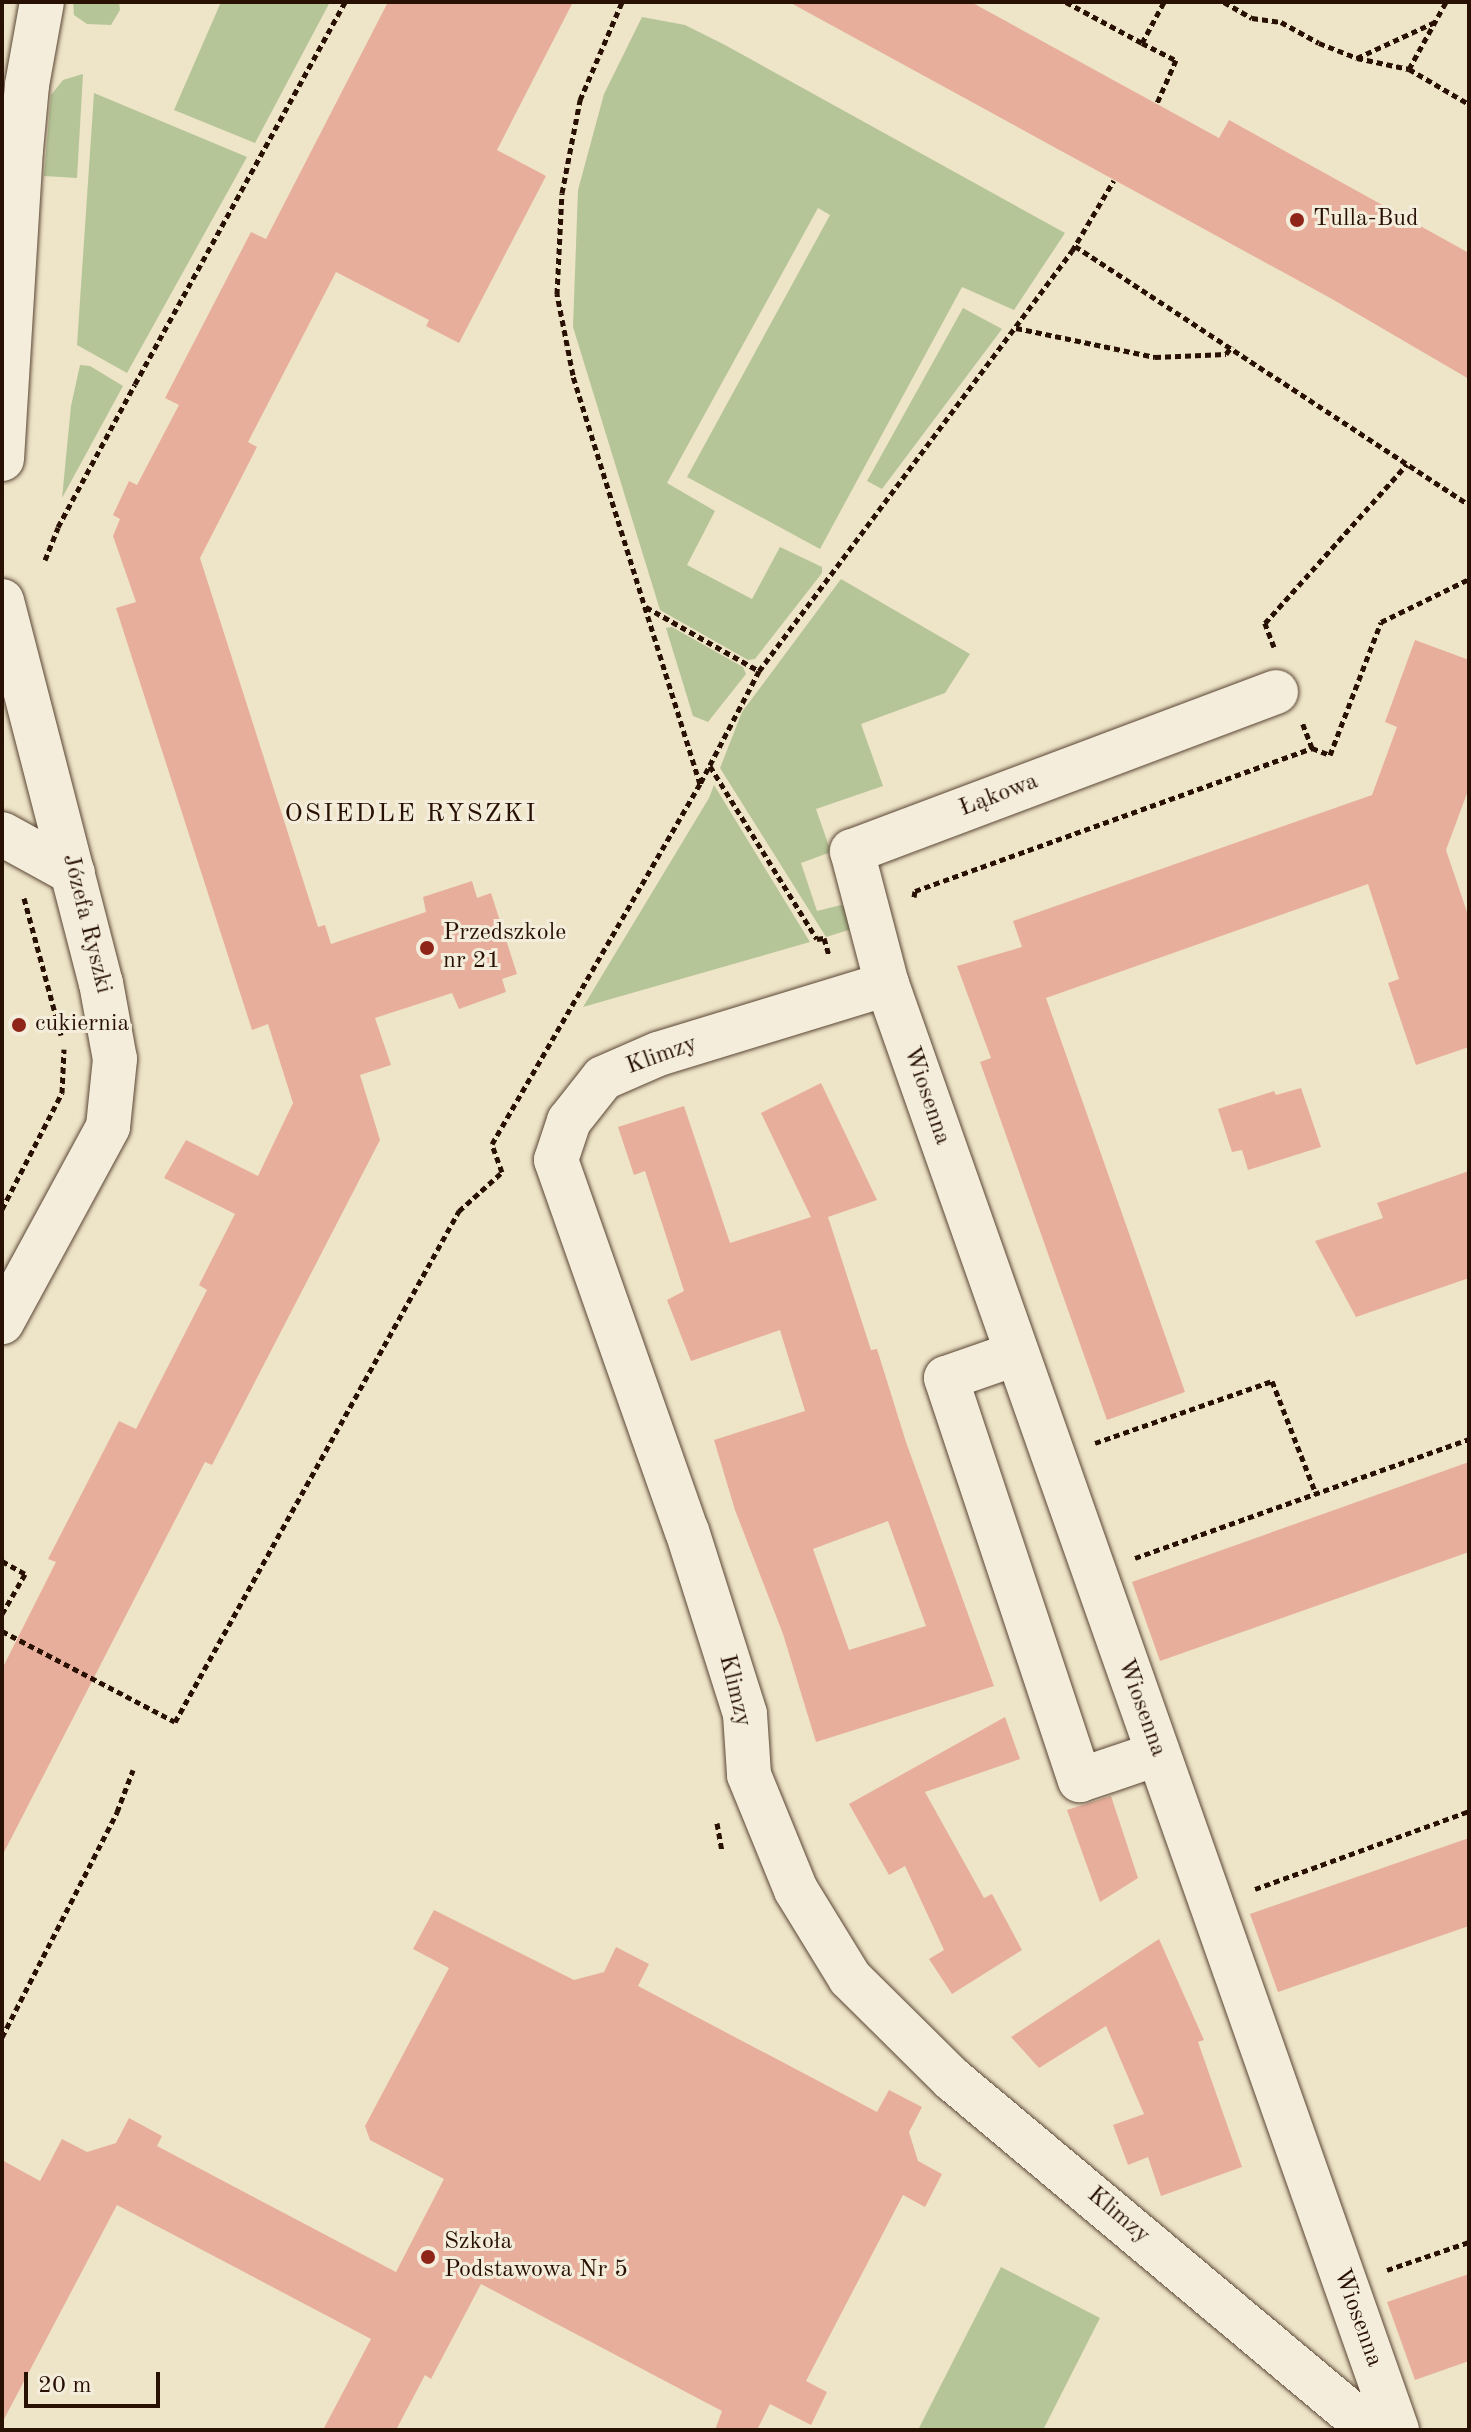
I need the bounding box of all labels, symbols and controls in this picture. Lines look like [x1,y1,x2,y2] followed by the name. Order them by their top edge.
[1313,206,1419,234] place label: Tulla-Bud
[1288,211,1306,229] marker: Tulla-Bud
[955,768,1043,824] street label: Łąkowa
[285,799,537,831] district label: OSIEDLE RYSZKI
[55,851,117,997] street label: Józefa Ryszki
[443,920,566,976] place label: Przedszkole nr 21
[418,939,436,957] marker: Przedszkole nr 21
[35,1011,129,1039] place label: cukiernia
[10,1016,28,1034] marker: cukiernia
[623,1030,701,1082] street label: Klimzy
[896,1043,956,1149] street label: Wiosenna
[711,1652,757,1730] street label: Klimzy
[1110,1655,1172,1761] street label: Wiosenna
[1081,2181,1155,2251] street label: Klimzy
[444,2229,628,2285] place label: Szkoła Podstawowa Nr 5
[419,2248,437,2266] marker: Szkoła Podstawowa Nr 5
[1326,2265,1388,2371] street label: Wiosenna
[28,2356,164,2406] scale bar
[38,2374,92,2398] text: 20 m

